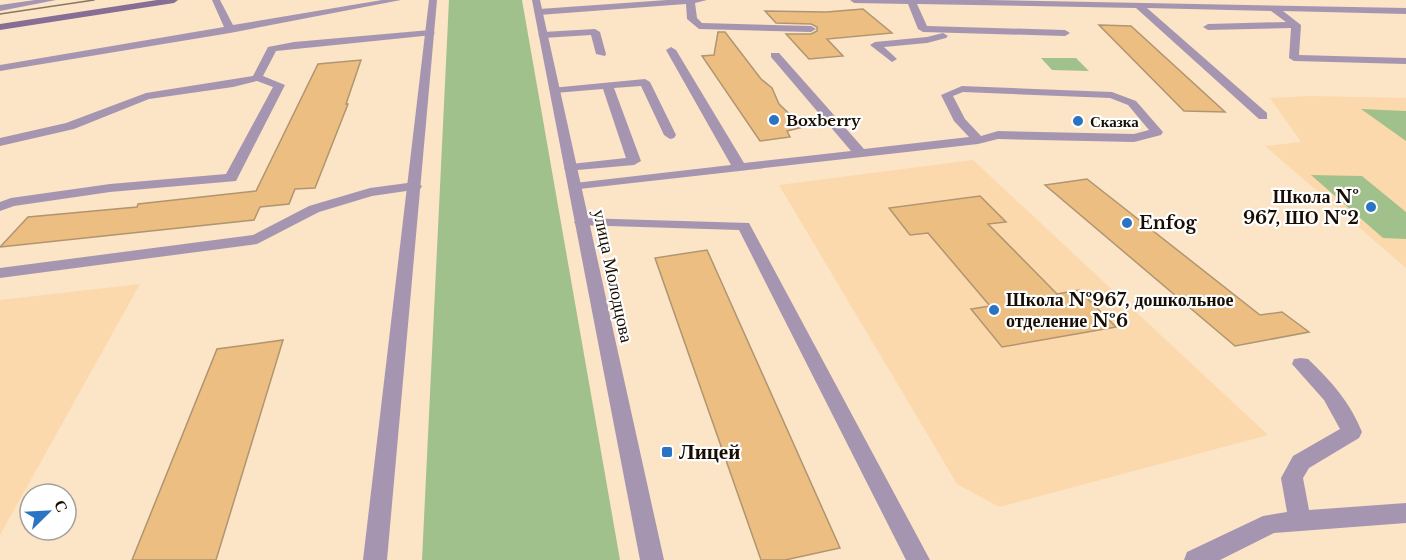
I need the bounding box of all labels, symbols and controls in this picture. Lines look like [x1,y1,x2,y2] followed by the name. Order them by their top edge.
[786,111,861,130] place label: Boxberry
[1090,112,1139,131] place label: Сказка
[767,113,781,127] marker: Boxberry
[1071,114,1085,128] marker: Сказка
[1243,186,1359,229] place label: Школа № 967, ШО №2
[1364,200,1378,214] marker: Школа № 967, ШО №2
[588,207,638,345] street label: улица Молодцова
[1139,212,1197,234] place label: Enfog
[1120,216,1134,230] marker: Enfog
[1006,289,1234,332] place label: Школа №967, дошкольное отделение №6
[987,303,1001,317] marker: Школа №967, дошкольное отделение №6
[679,439,740,465] place label: Лицей
[660,445,674,459] marker: Лицей
[18,482,78,542] north arrow
[50,497,73,515] text: С

